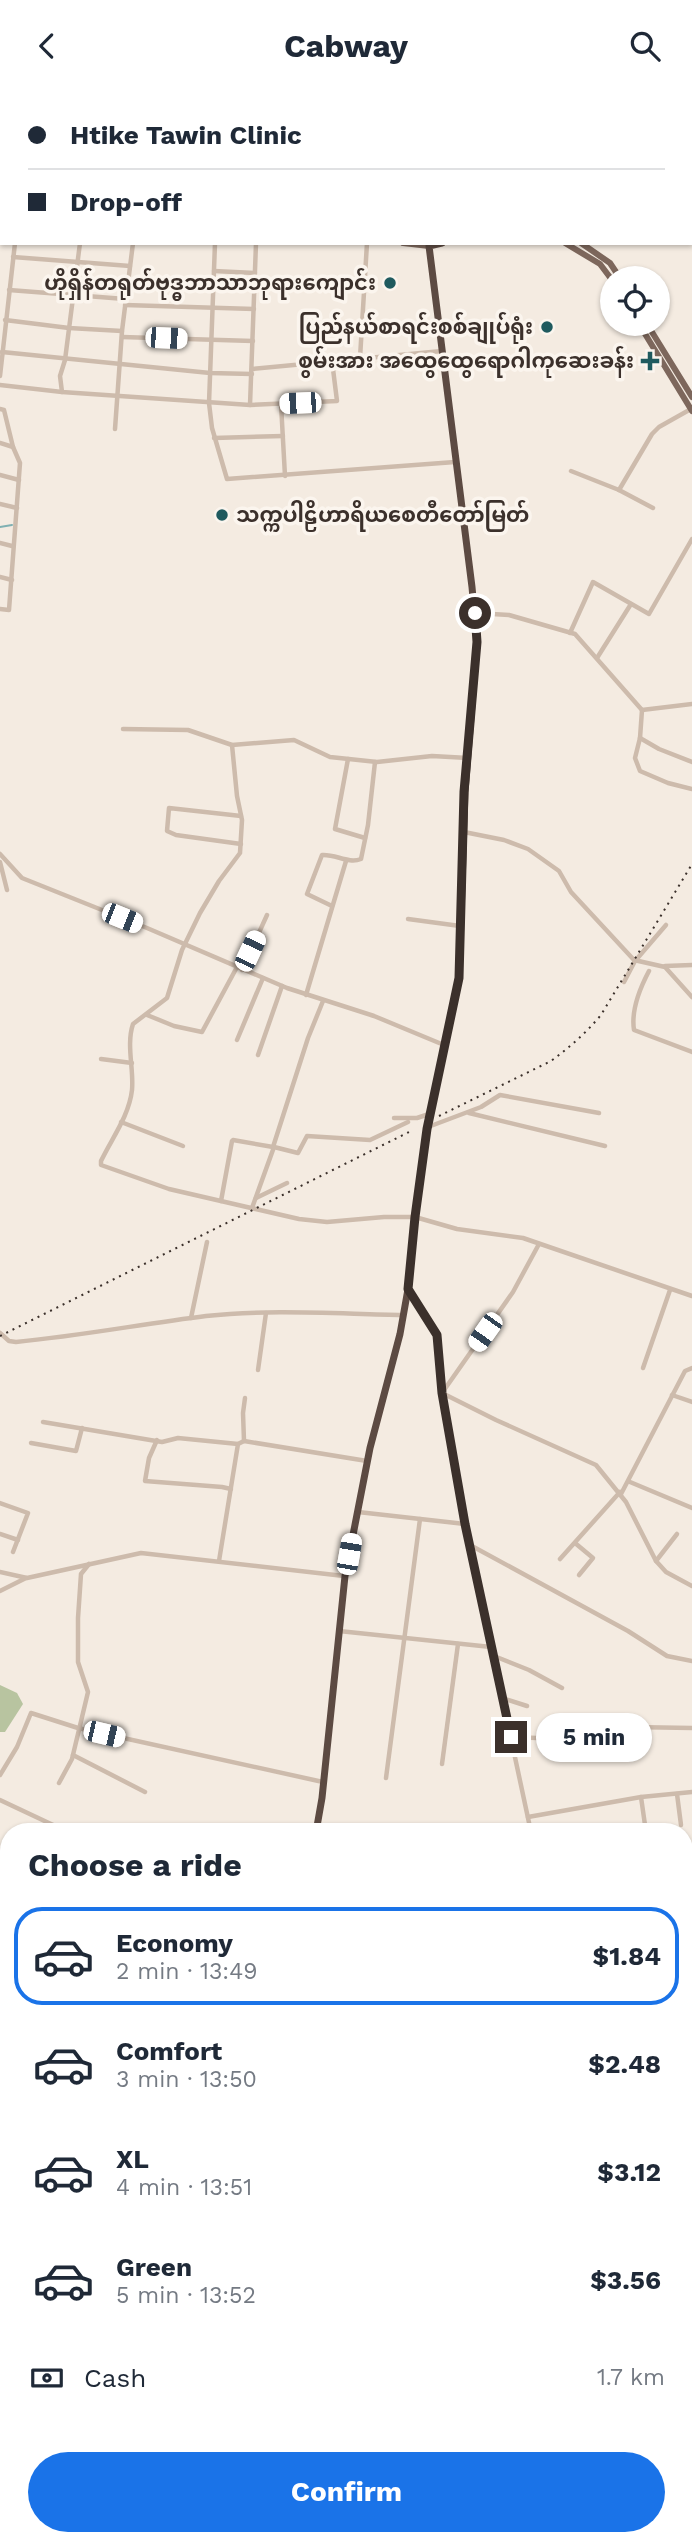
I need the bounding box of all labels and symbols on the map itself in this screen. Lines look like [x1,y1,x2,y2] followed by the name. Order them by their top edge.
[44,267,376,301] place label: ဟိုရှိန်တရုတ်ဗုဒ္ဓဘာသာဘုရားကျောင်း
[382,275,398,291] marker: ဟိုရှိန်တရုတ်ဗုဒ္ဓဘာသာဘုရားကျောင်း
[299,311,533,345] place label: ပြည်နယ်စာရင်းစစ်ချုပ်ရုံး
[539,319,555,335] marker: ပြည်နယ်စာရင်းစစ်ချုပ်ရုံး
[145,327,188,349] car
[298,345,634,378] place label: စွမ်းအား အထွေထွေရောဂါကုဆေးခန်း
[640,351,660,371] marker: စွမ်းအား အထွေထွေရောဂါကုဆေးခန်း
[279,392,322,414] car
[236,499,529,533] place label: သက္ကပါဠိဟာရိယစေတီတော်မြတ်
[214,507,230,523] marker: သက္ကပါဠိဟာရိယစေတီတော်မြတ်
[459,597,491,629] route start
[99,900,146,936] car
[232,928,269,974] car
[465,1309,506,1355] car
[336,1531,363,1577] car
[536,1713,651,1761] callout: 5 min
[82,1719,127,1749] car
[495,1721,527,1753] route end

